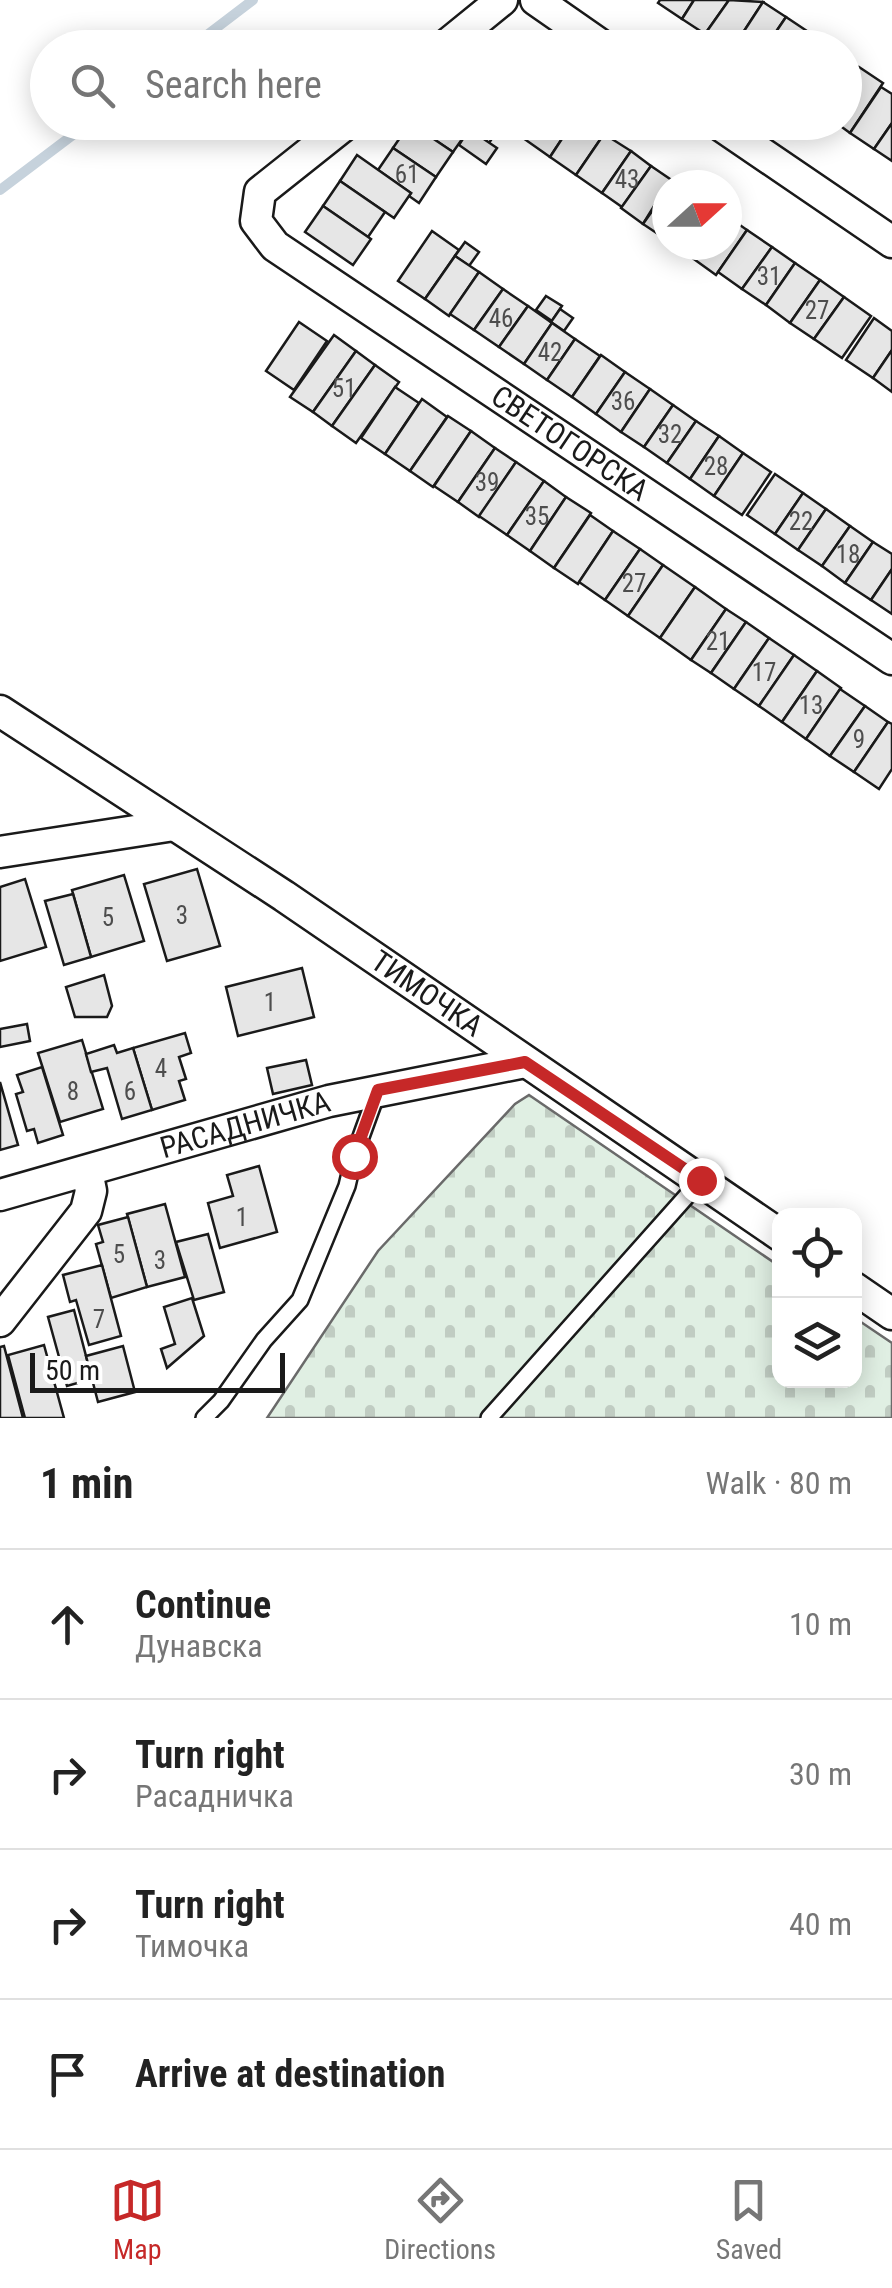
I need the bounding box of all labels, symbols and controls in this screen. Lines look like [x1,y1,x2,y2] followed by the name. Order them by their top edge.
[30,30,862,140] search box
[65,58,120,113] icon: search
[145,63,322,107] text: Search here
[395,160,419,189] house number: 61
[615,165,639,194] house number: 43
[652,170,742,260] north arrow
[757,262,781,291] house number: 31
[805,296,829,325] house number: 27
[489,304,513,333] house number: 46
[538,338,562,367] house number: 42
[332,374,356,403] house number: 51
[485,378,655,508] street label: СВЕТОГОРСКА
[611,387,635,416] house number: 36
[658,420,682,449] house number: 32
[704,452,728,481] house number: 28
[475,468,499,497] house number: 39
[525,502,549,531] house number: 35
[789,507,813,536] house number: 22
[836,540,860,569] house number: 18
[622,569,646,598] house number: 27
[706,627,730,656] house number: 21
[752,658,776,687] house number: 17
[799,691,823,720] house number: 13
[853,725,865,754] house number: 9
[176,901,188,930] house number: 3
[102,903,114,932] house number: 5
[365,943,490,1044] street label: ТИМОЧКА
[264,988,276,1017] house number: 1
[155,1054,167,1083] house number: 4
[67,1077,79,1106] house number: 8
[124,1077,136,1106] house number: 6
[156,1084,334,1165] street label: РАСАДНИЧКА
[332,1134,378,1180] route start
[679,1158,725,1204] route end
[236,1203,248,1232] house number: 1
[772,1208,862,1388] map controls
[772,1208,862,1298] button: locate
[113,1240,125,1269] house number: 5
[154,1246,166,1275] house number: 3
[772,1298,862,1388] button: layers
[93,1305,105,1334] house number: 7
[30,1348,285,1392] scale bar
[45,1354,100,1387] text: 50 m
[40,1459,133,1508] text: 1 min
[706,1464,852,1502] text: Walk · 80 m
[135,1583,271,1627] text: Continue
[40,1597,95,1652] icon: ahead
[789,1605,852,1643] text: 10 m
[135,1627,263,1665] text: Дунавска
[135,1733,285,1777] text: Turn right
[40,1747,95,1802] icon: right
[789,1755,852,1793] text: 30 m
[135,1777,294,1815] text: Расадничка
[135,1883,285,1927] text: Turn right
[40,1897,95,1952] icon: right
[789,1905,852,1943] text: 40 m
[135,1927,249,1965] text: Тимочка
[40,2047,95,2102] icon: arrive
[135,2052,445,2096] text: Arrive at destination
[110,2173,165,2266] tab: Map
[384,2173,496,2266] tab: Directions
[716,2173,782,2266] tab: Saved

